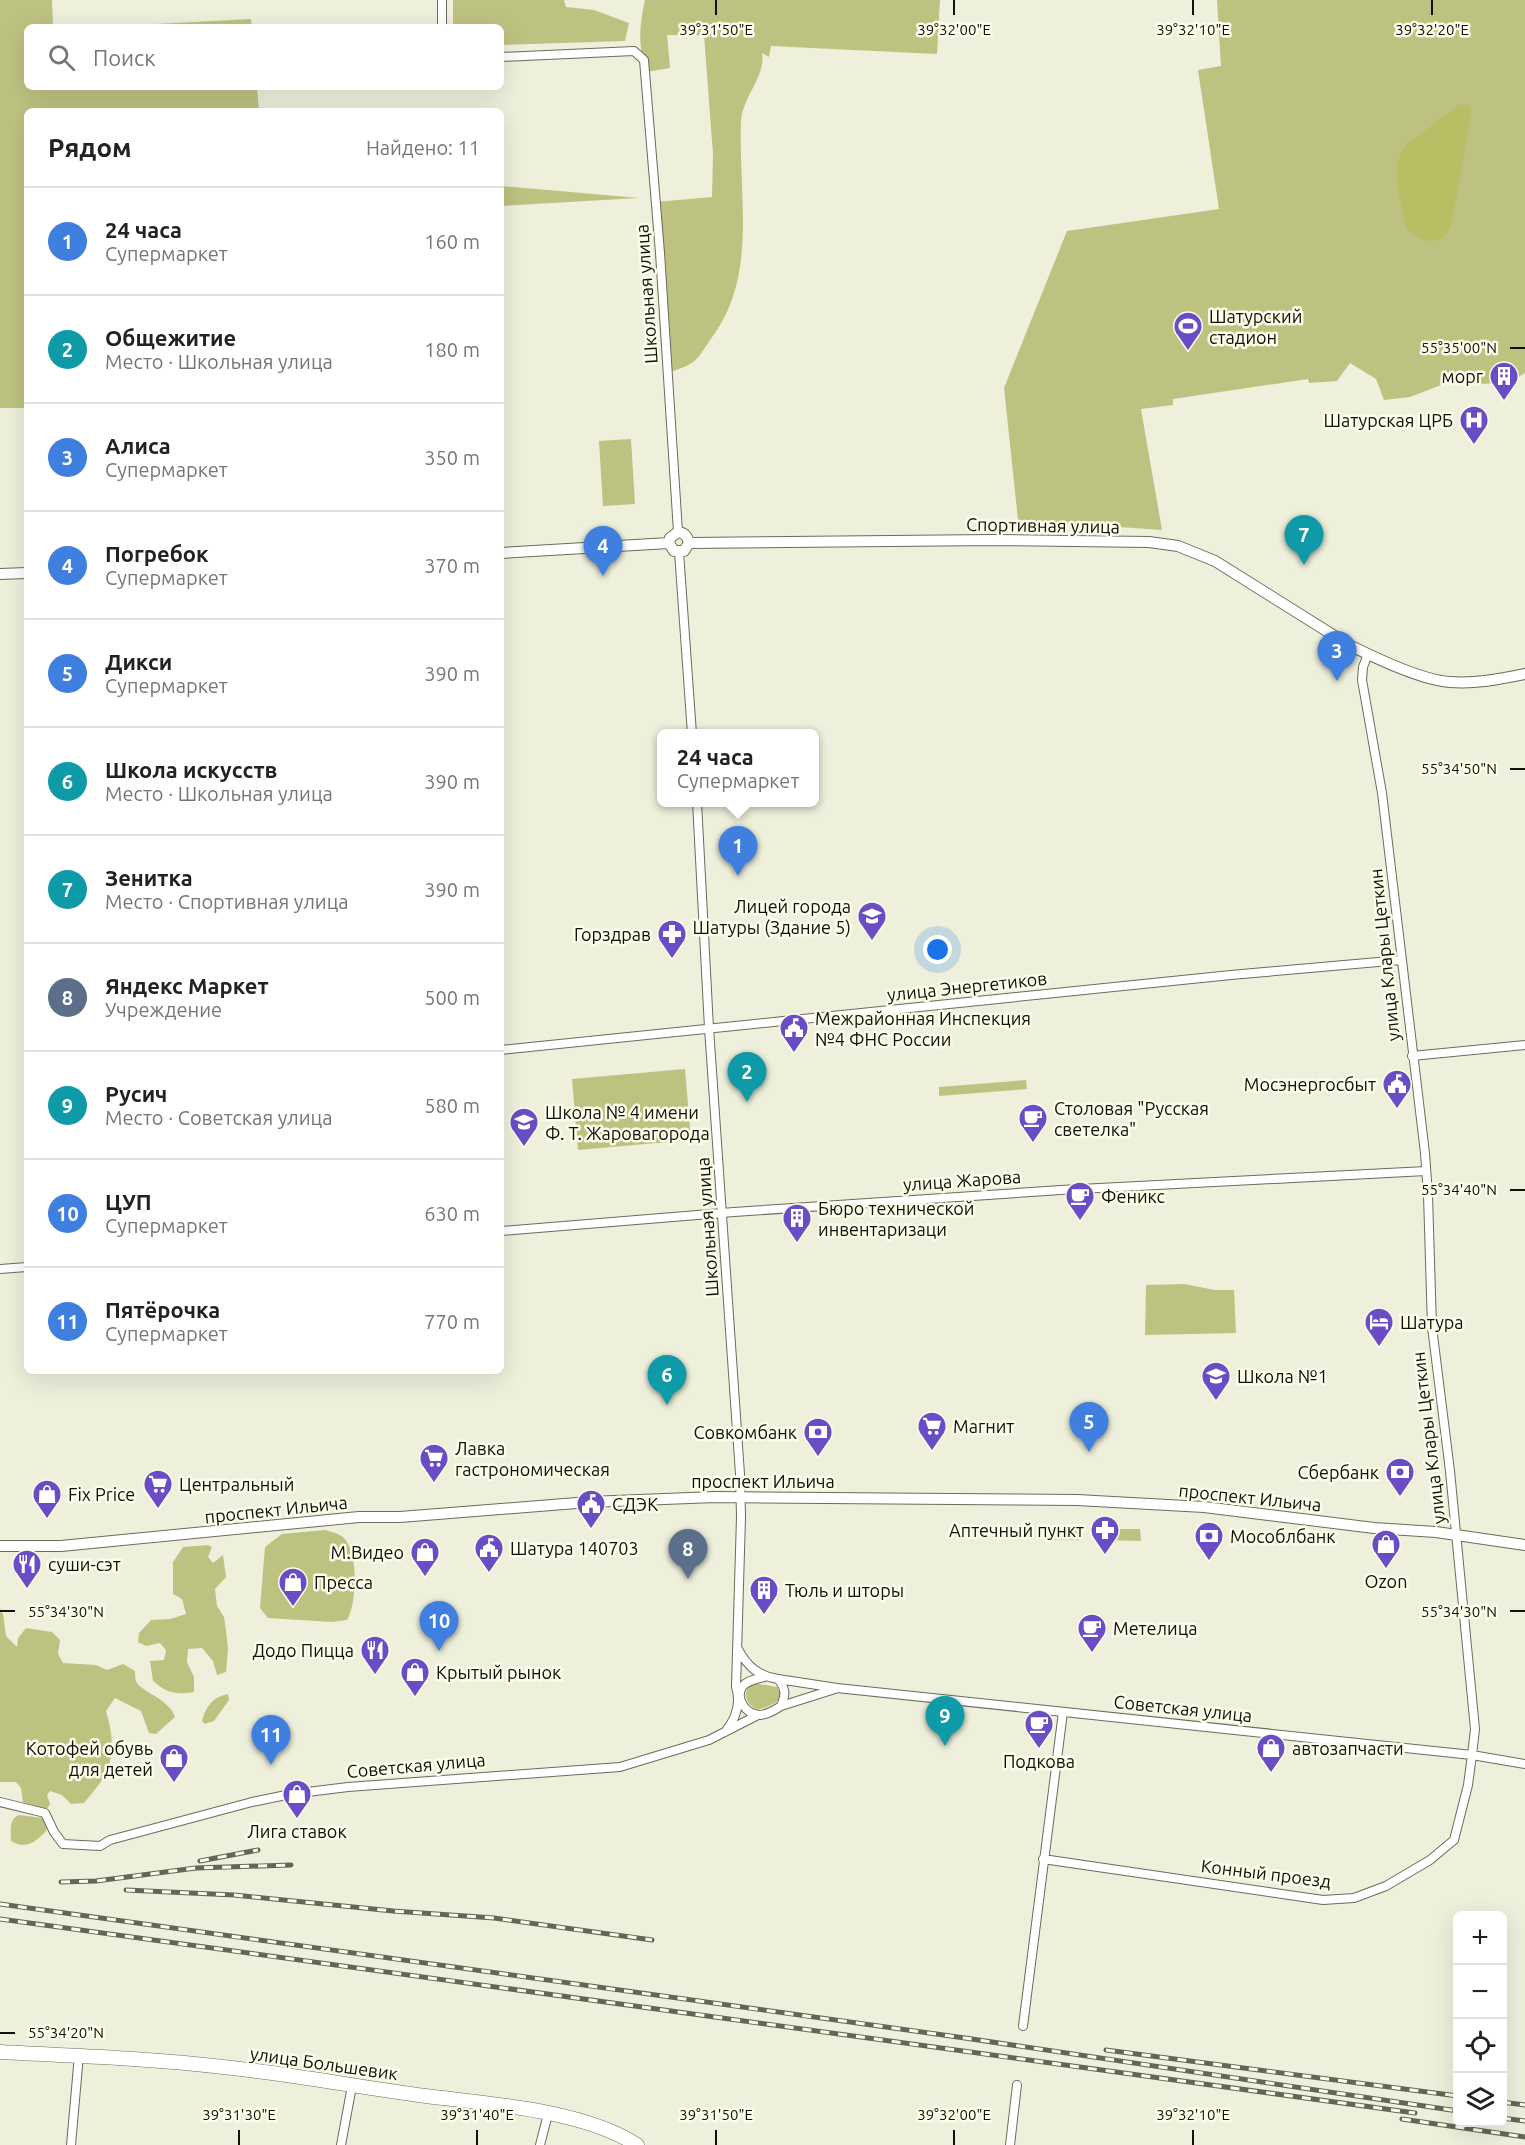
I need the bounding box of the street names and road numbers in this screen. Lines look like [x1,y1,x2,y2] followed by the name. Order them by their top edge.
[631,224,661,364] street label: Школьная улица
[966,514,1120,536] street label: Спортивная улица
[1365,868,1403,1042] street label: улица Клары Цеткин
[886,968,1048,1004] street label: улица Энергетиков
[692,1157,722,1297] street label: Школьная улица
[902,1166,1022,1194] street label: улица Жарова
[1407,1351,1449,1525] street label: улица Клары Цеткин
[691,1471,835,1491] street label: проспект Ильича
[1178,1480,1322,1514] street label: проспект Ильича
[204,1492,348,1526] street label: проспект Ильича
[1113,1691,1253,1725] street label: Советская улица
[346,1749,486,1781] street label: Советская улица
[1200,1855,1333,1891] street label: Конный проезд
[249,2043,399,2083] street label: улица Большевик

